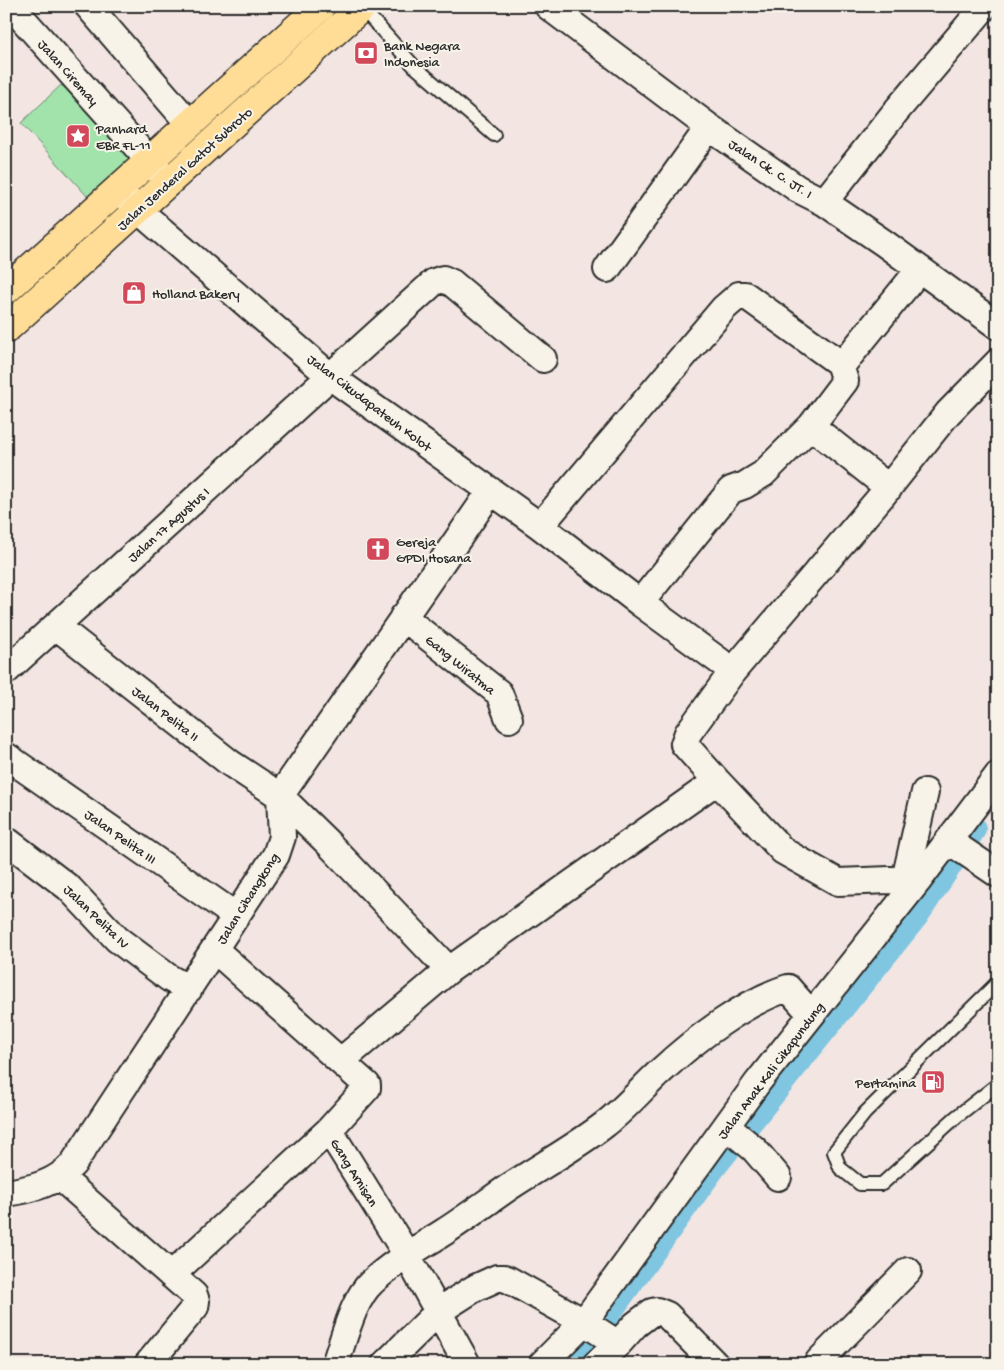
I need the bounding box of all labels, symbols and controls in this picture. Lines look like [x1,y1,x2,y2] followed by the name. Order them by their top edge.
[33,37,101,110] street label: Jalan Ciremay
[383,39,461,72] place label: Bank Negara Indonesia
[353,40,379,66] bank icon: Bank Negara Indonesia
[115,105,257,235] street label: Jalan Jenderal Gatot Subroto
[95,122,151,155] place label: Panhard EBR FL-11
[65,123,91,149] place icon: Panhard EBR FL-11
[724,137,815,204] street label: Jalan Ck. C. JT. I
[121,280,147,306] shop icon: Holland Bakery
[152,287,240,304] place label: Holland Bakery
[303,352,435,457] street label: Jalan Cikudapateuh Kolot
[125,485,214,567] street label: Jalan 17 Agustus I
[396,535,472,568] place label: Gereja GPDI Hosana
[365,536,391,562] church icon: Gereja GPDI Hosana
[421,632,499,700] street label: Gang Wiratma
[127,683,201,746] street label: Jalan Pelita II
[80,807,159,869] street label: Jalan Pelita III
[214,850,284,948] street label: Jalan Cibangkong
[59,882,132,954] street label: Jalan Pelita IV
[715,1000,829,1143] street label: Jalan Anak Kali Cikapundung
[920,1069,946,1095] fuel station icon: Pertamina
[854,1076,917,1093] place label: Pertamina
[325,1136,381,1211] street label: Gang Arnisan

